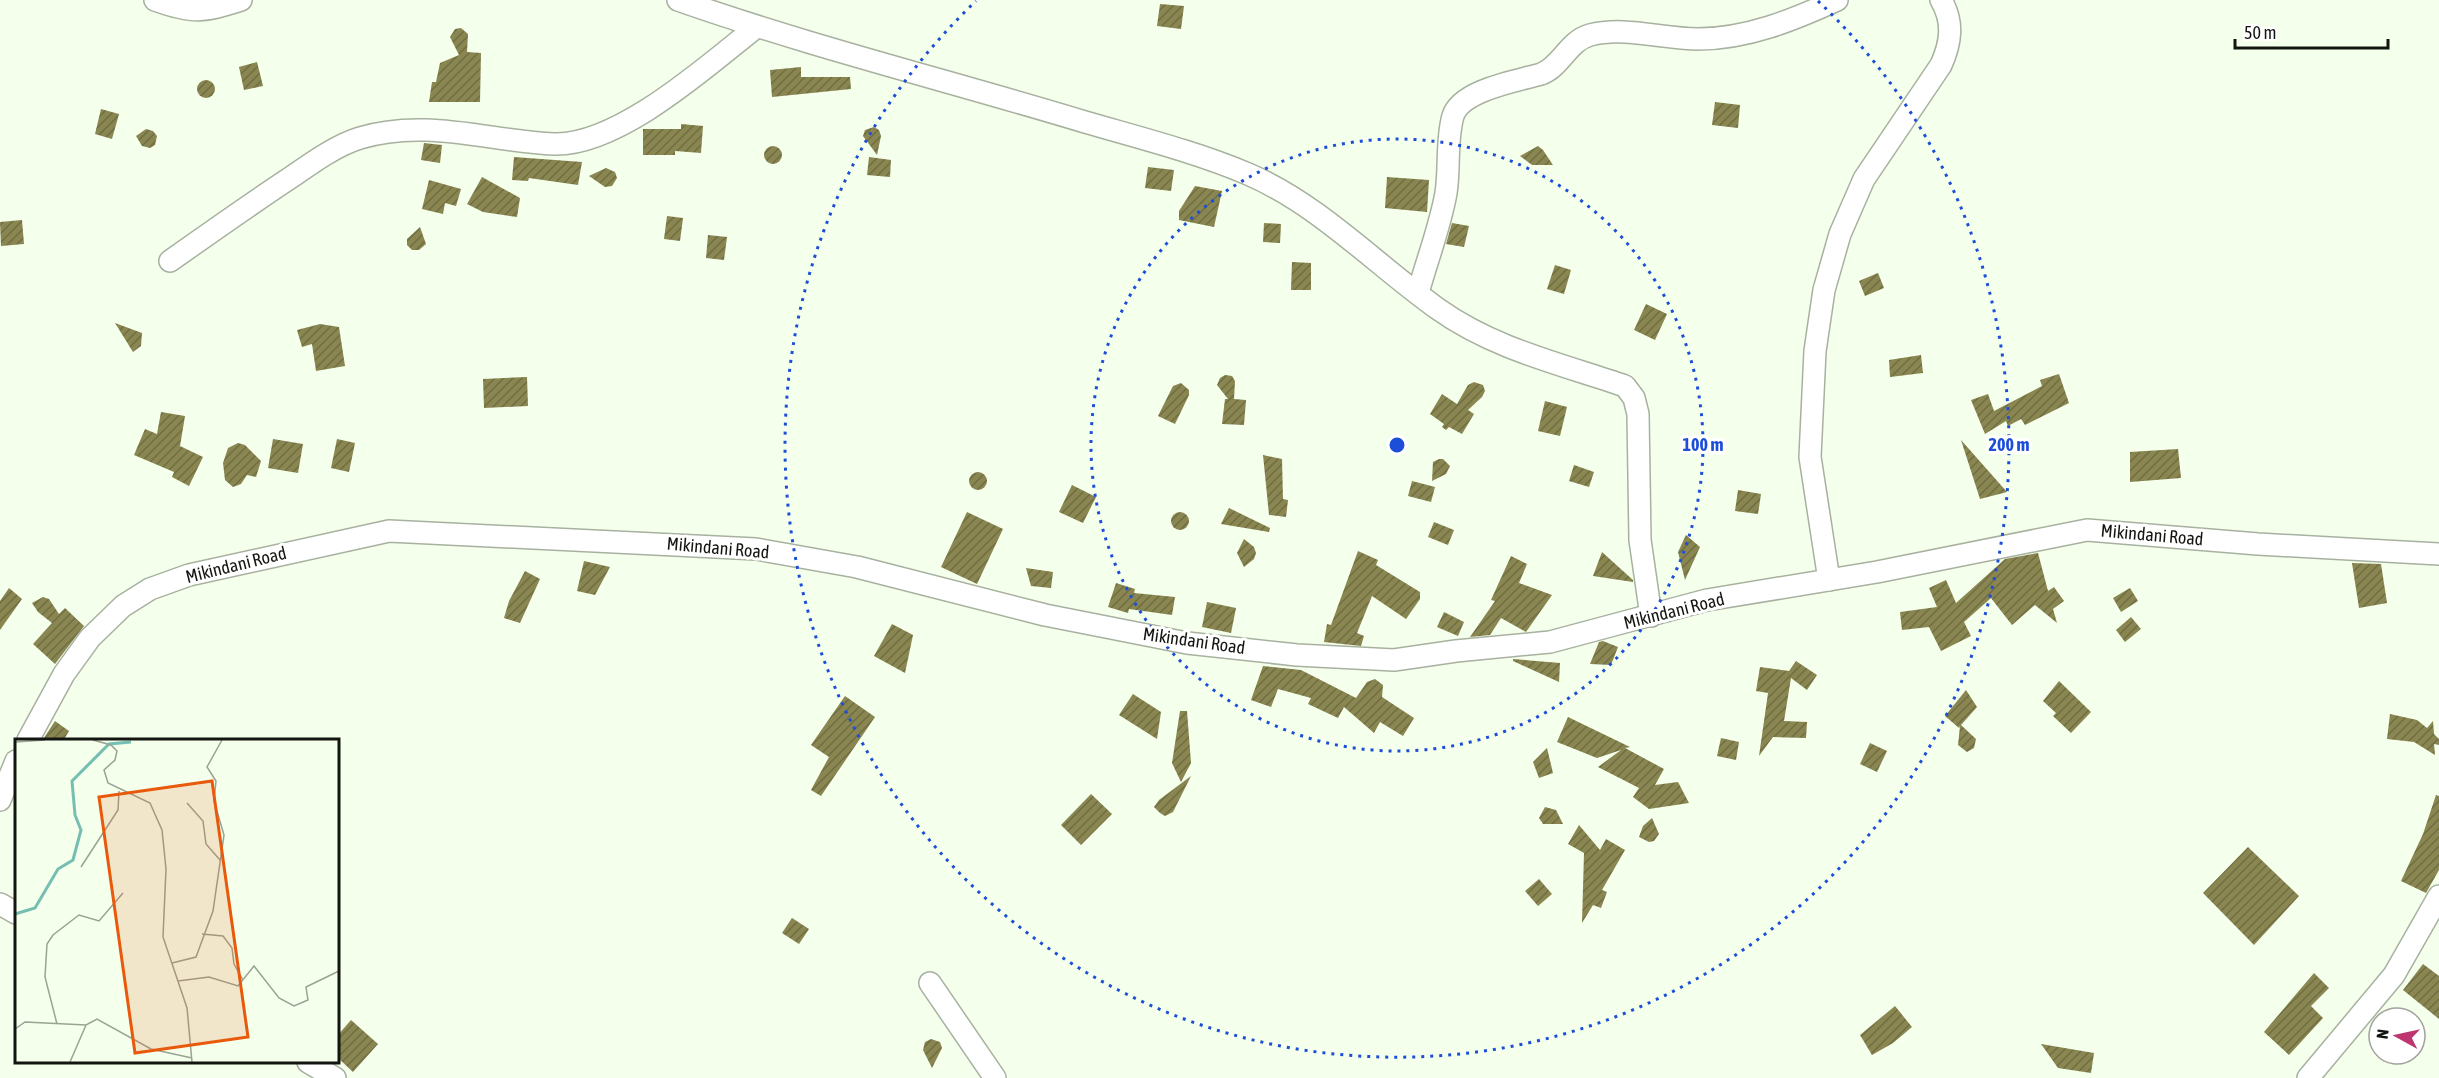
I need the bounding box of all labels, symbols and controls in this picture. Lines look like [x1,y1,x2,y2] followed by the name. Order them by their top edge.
[2235,12,2388,50] scale bar
[2244,22,2276,43] text: 50 m
[1683,434,1723,455] text: 100 m
[1989,434,2029,455] text: 200 m
[1387,435,1407,455] centre of rings
[2100,520,2204,549] street label: Mikindani Road
[666,533,770,562] street label: Mikindani Road
[183,542,288,587] street label: Mikindani Road
[1621,588,1726,633] street label: Mikindani Road
[1142,623,1247,658] street label: Mikindani Road
[15,739,339,1063] inset map
[2367,1006,2427,1066] north arrow
[2373,1028,2392,1040] text: N

